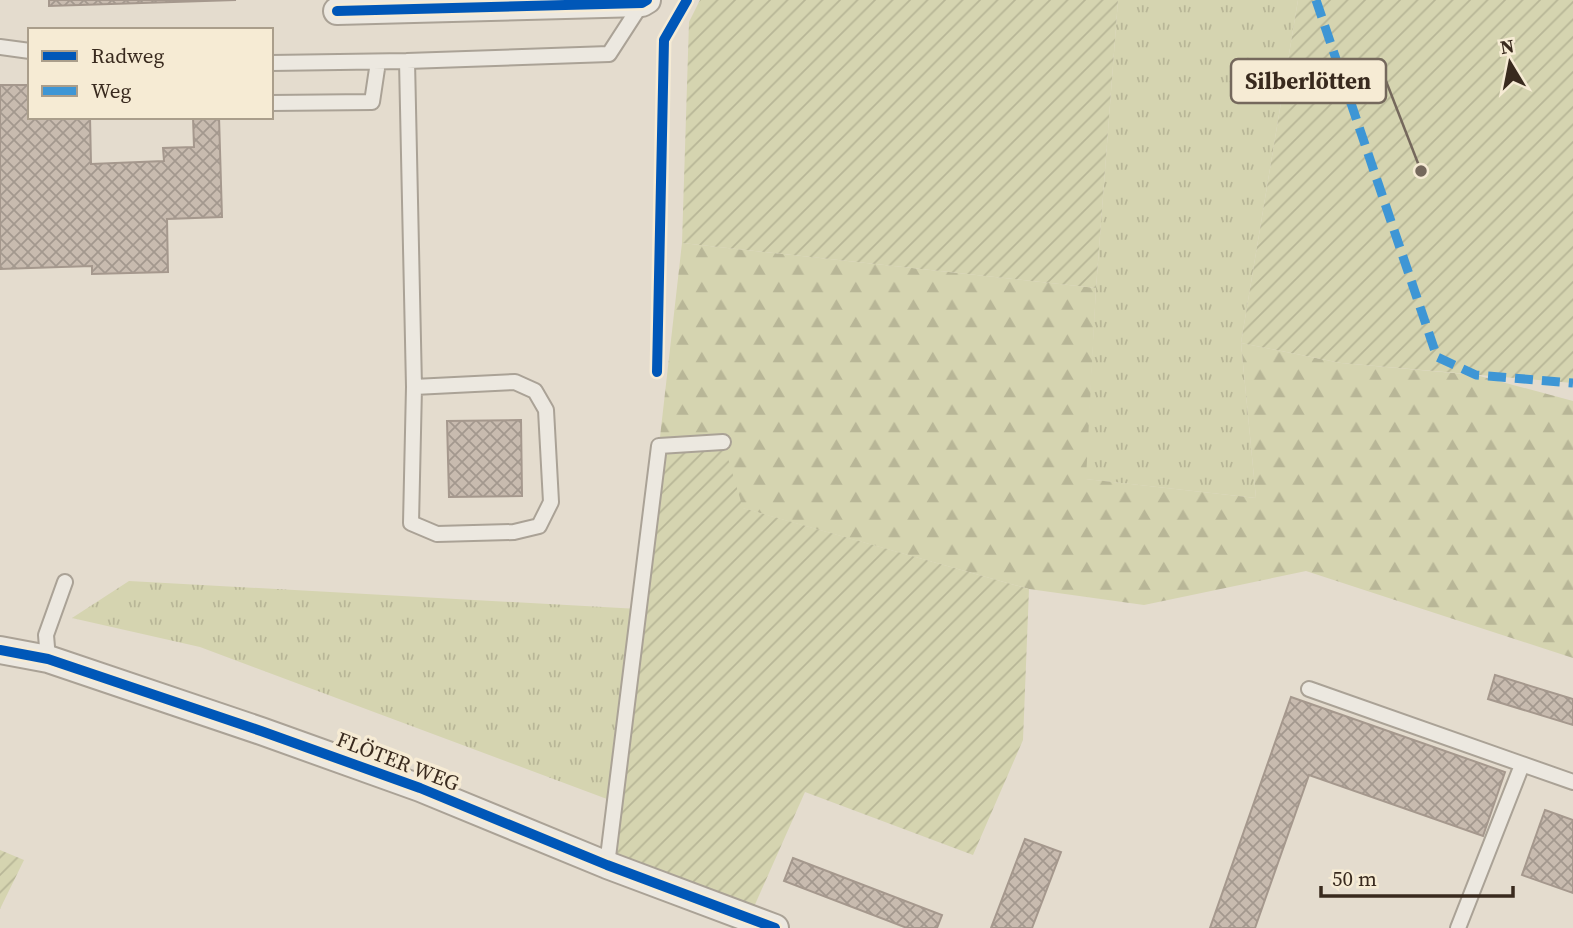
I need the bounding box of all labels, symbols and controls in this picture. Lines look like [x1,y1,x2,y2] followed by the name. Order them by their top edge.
[28,28,273,119] legend
[1475,28,1545,98] north arrow
[1498,32,1516,60] text: N
[91,41,164,70] text: Radweg
[1231,59,1386,103] callout: Silberlötten
[1245,65,1371,97] text: Silberlötten
[91,76,131,105] text: Weg
[333,724,463,798] street label: FLÖTER WEG
[1321,855,1514,899] scale bar
[1332,864,1377,893] text: 50 m

